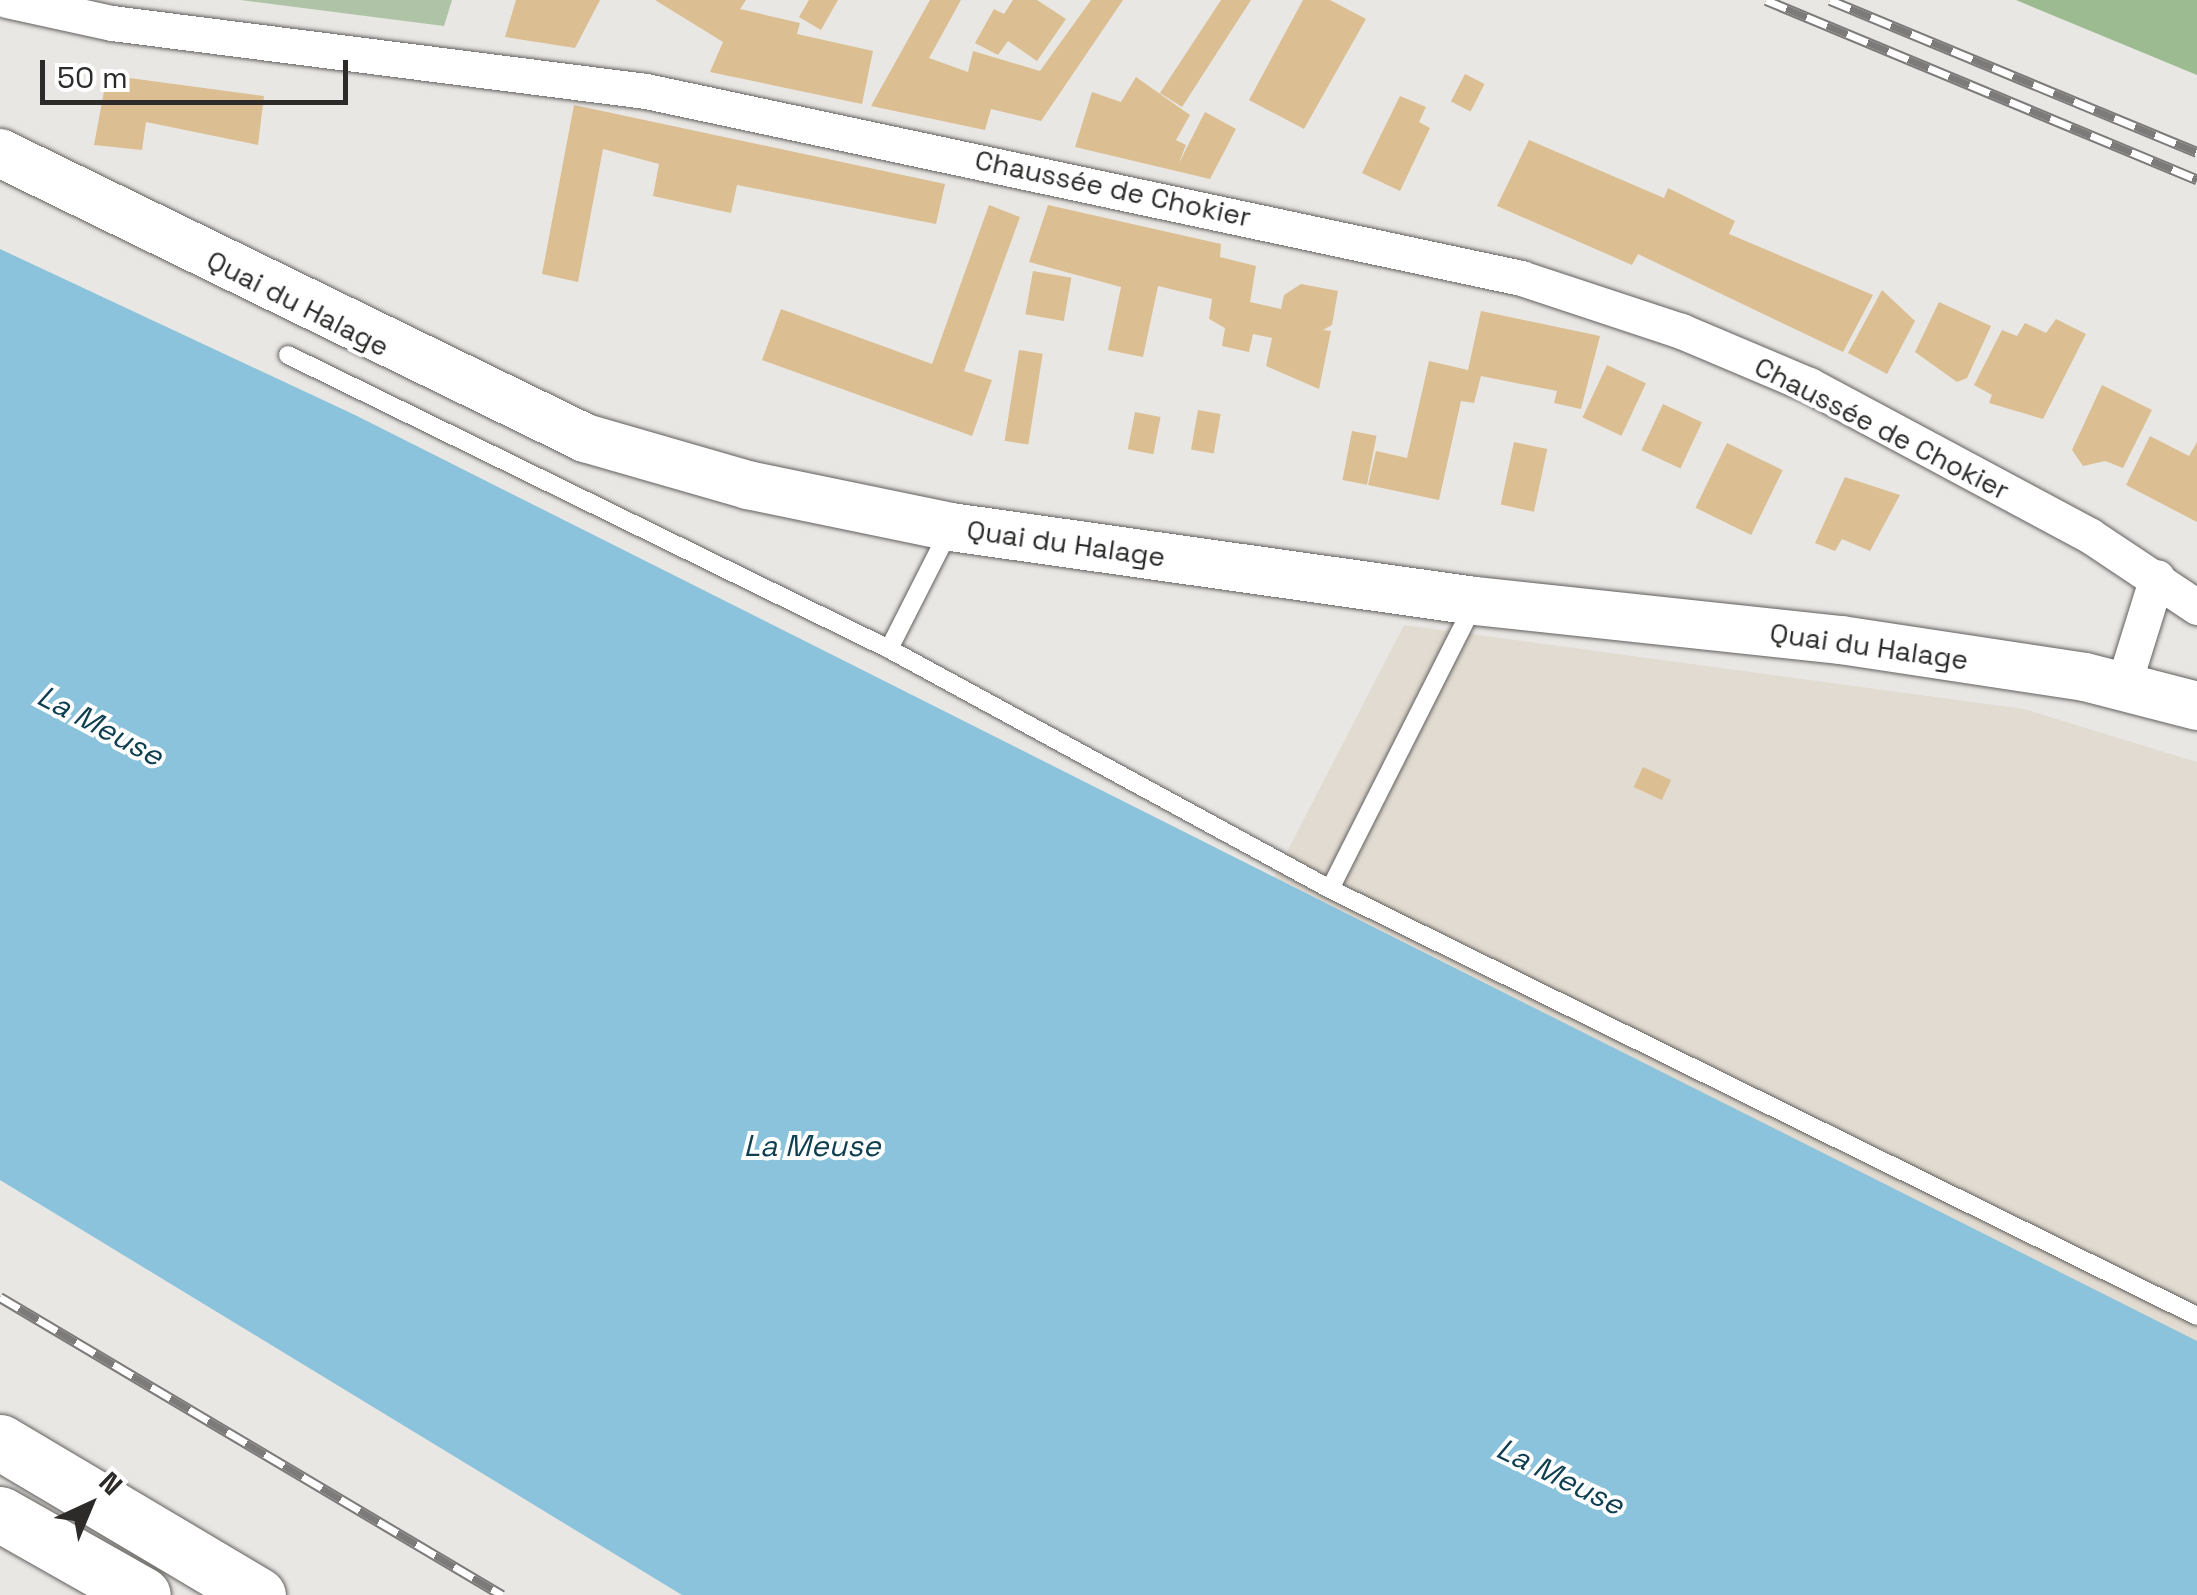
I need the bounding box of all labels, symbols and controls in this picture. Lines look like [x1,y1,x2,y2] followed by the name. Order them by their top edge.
[45,40,352,102] scale bar
[57,58,128,97] text: 50 m
[972,142,1254,234] street label: Chaussée de Chokier
[201,243,395,363] street label: Quai du Halage
[1749,349,2015,507] street label: Chaussée de Chokier
[965,512,1167,574] street label: Quai du Halage
[1768,615,1970,677] street label: Quai du Halage
[31,678,169,774] water label: La Meuse
[744,1128,880,1164] water label: La Meuse
[1491,1431,1629,1523] water label: La Meuse
[40,1455,140,1555] north arrow
[92,1464,130,1503] text: N

